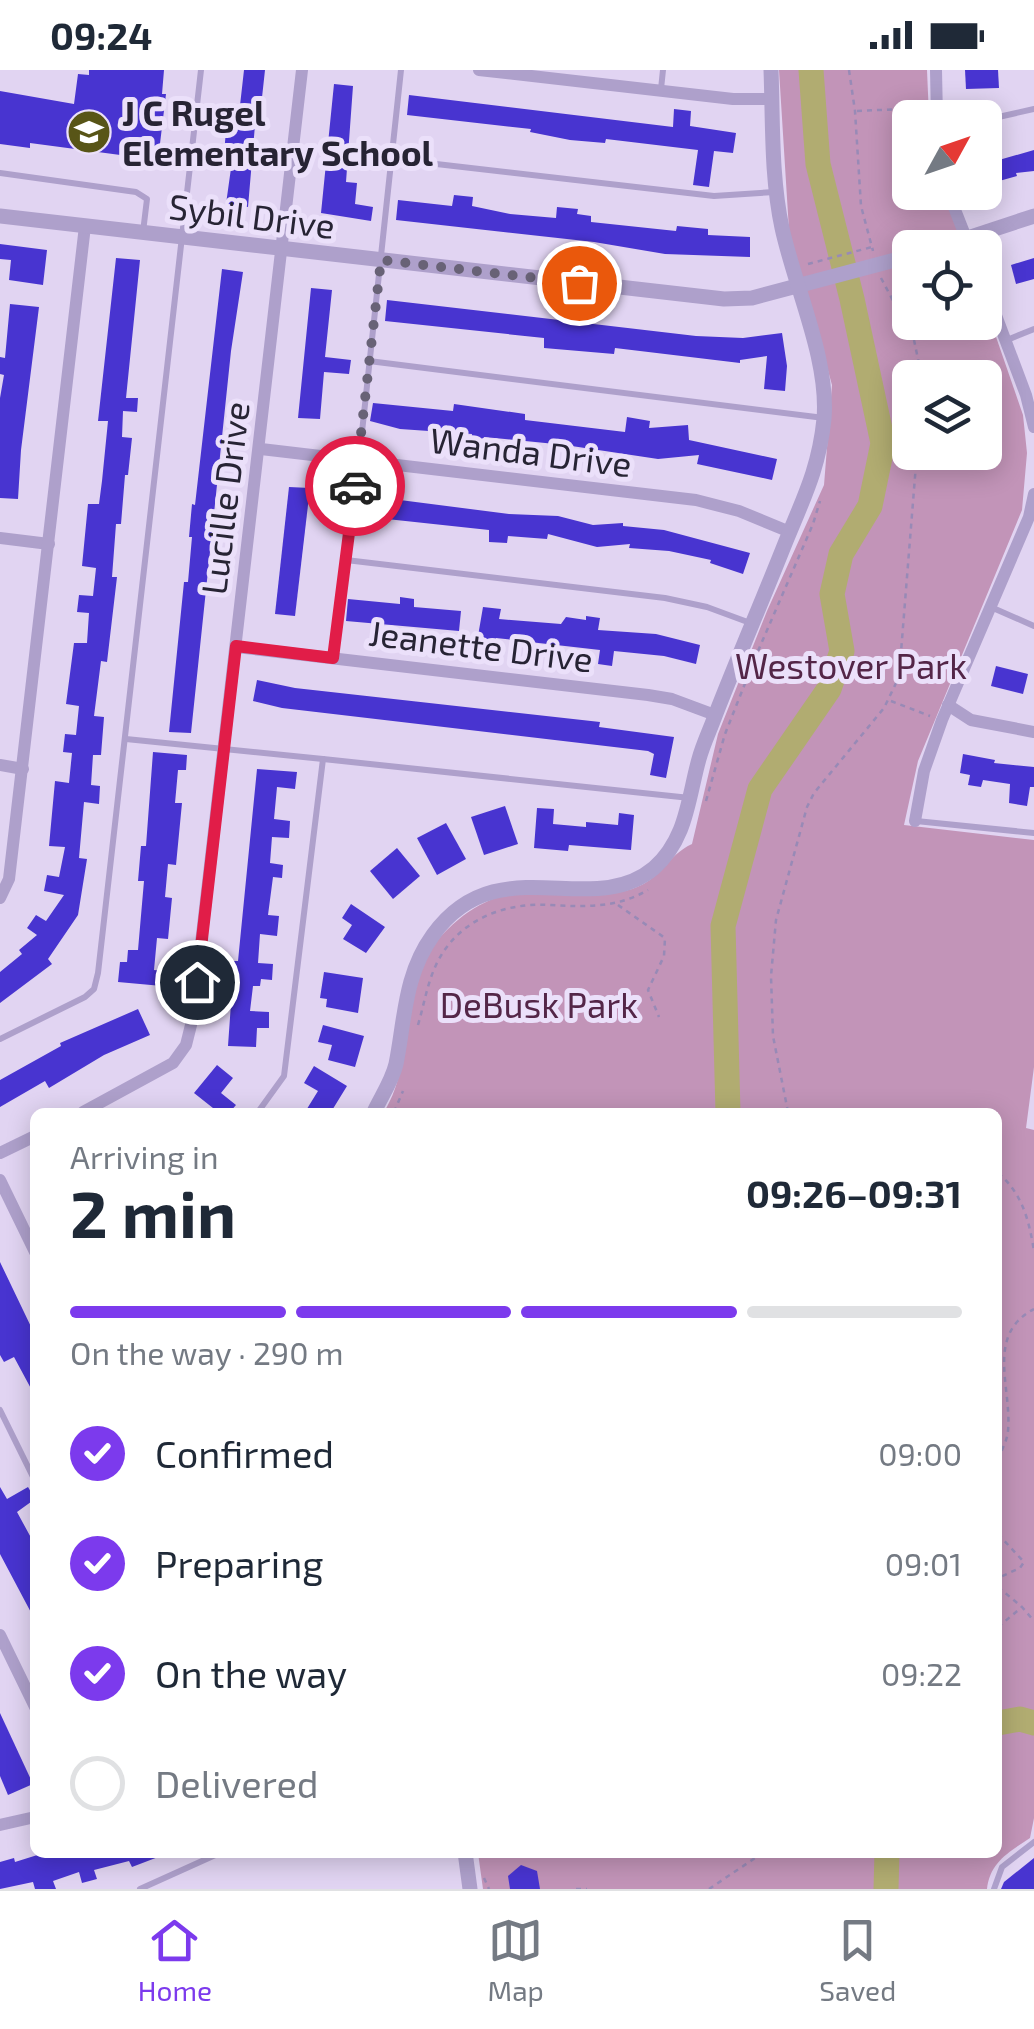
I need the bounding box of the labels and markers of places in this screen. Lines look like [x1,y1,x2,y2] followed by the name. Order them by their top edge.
[122,91,434,174] place label: J C Rugel Elementary School
[66,109,112,155] school or university icon: J C Rugel Elementary School
[537,241,622,326] pin
[155,940,240,1025] pin

